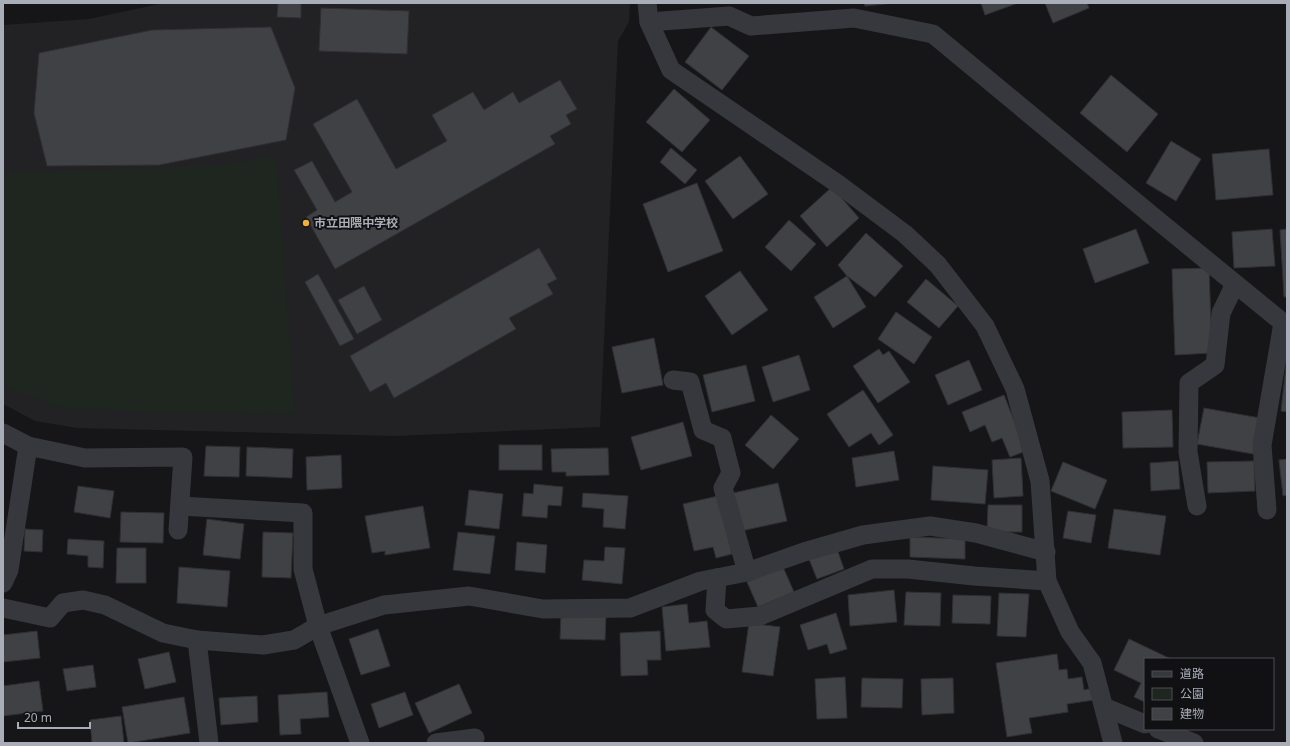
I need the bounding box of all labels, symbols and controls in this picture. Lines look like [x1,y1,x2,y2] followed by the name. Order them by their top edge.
[314,214,398,231] place label: 市立田隈中学校
[301,218,311,228] marker: 市立田隈中学校
[1144,658,1274,730] legend
[1180,665,1204,682] text: 道路
[1180,685,1204,702] text: 公園
[18,704,90,730] scale bar
[1180,705,1204,722] text: 建物
[24,709,52,726] text: 20 m

